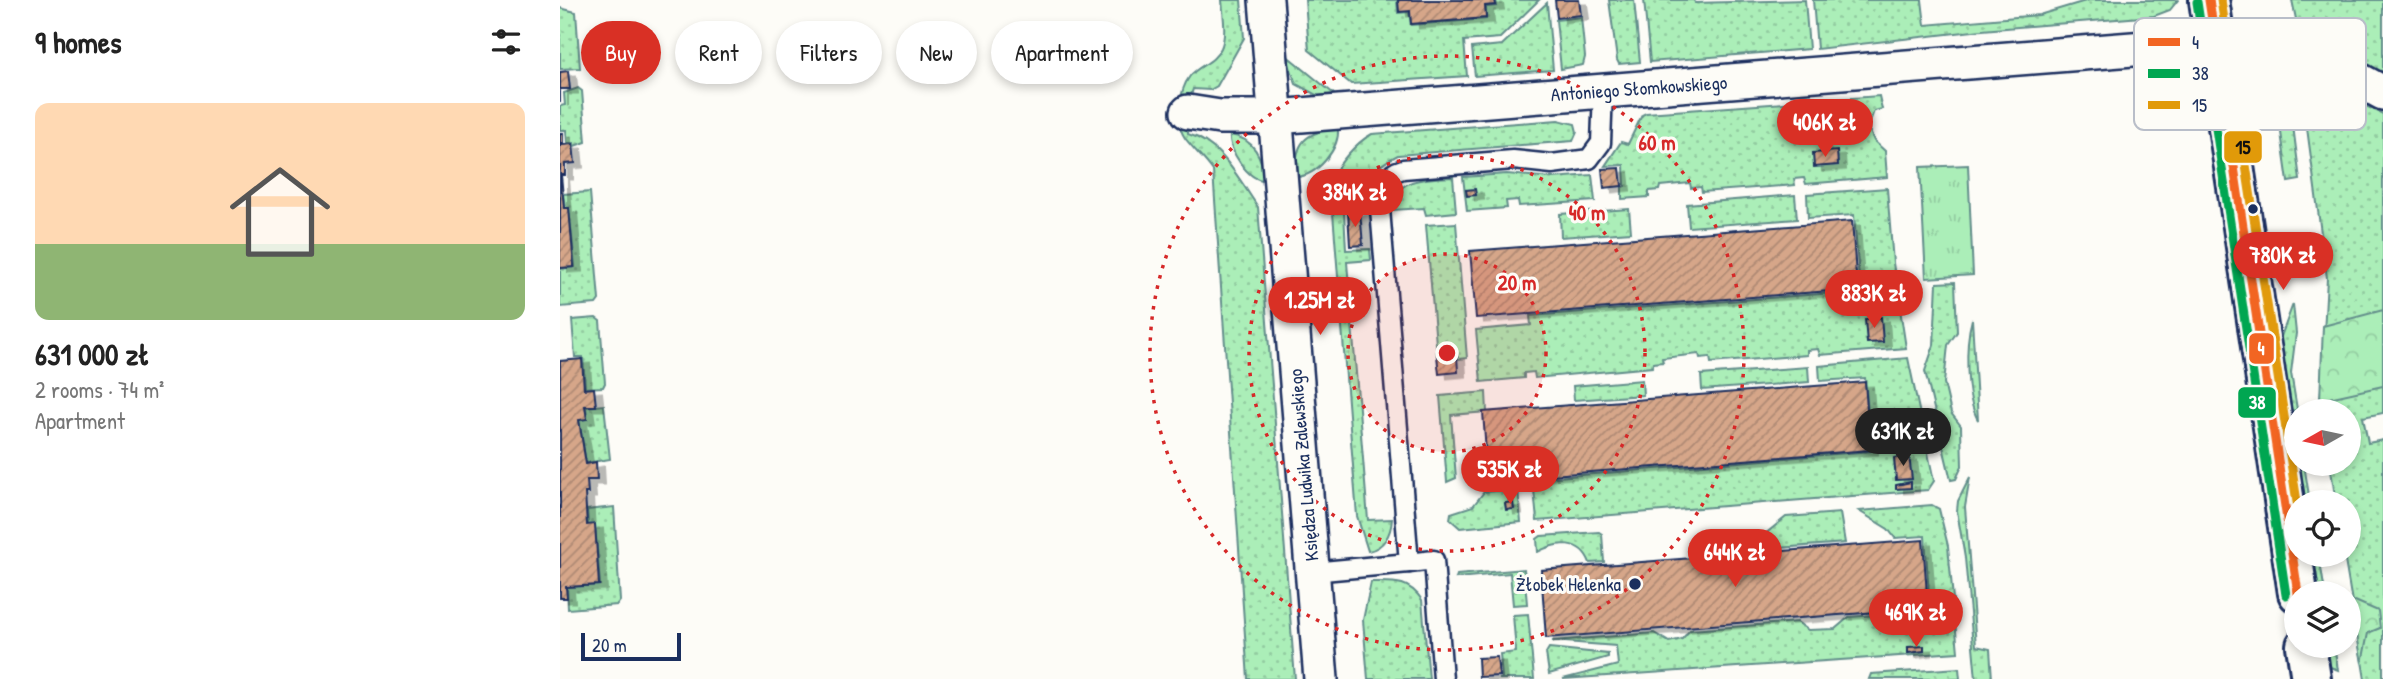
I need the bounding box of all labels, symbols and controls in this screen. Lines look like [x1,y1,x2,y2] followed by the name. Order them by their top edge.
[2134,18,2366,130] legend
[581,21,661,84] chip: Buy
[675,21,762,84] chip: Rent
[776,21,882,84] chip: Filters
[896,21,977,84] chip: New
[991,21,1133,84] chip: Apartment
[35,22,122,62] text: 9 homes
[487,23,525,61] icon: filters
[2192,29,2199,55] text: 4
[2192,60,2209,86] text: 38
[1550,69,1728,107] street label: Antoniego Słomkowskiego
[2192,92,2207,118] text: 15
[1760,100,1890,159] pin: 406K zł
[1793,106,1857,137] text: 406K zł
[1639,128,1675,157] text: 60 m
[2223,130,2263,164] line badge: 15
[2236,134,2251,160] text: 15
[217,149,343,275] icon: home
[1290,170,1420,229] pin: 384K zł
[1323,176,1387,207] text: 384K zł
[1569,198,1605,227] text: 40 m
[2246,202,2260,216] unlabelled marker
[2218,232,2348,292] pin: 780K zł
[2249,239,2317,270] text: 780K zł
[1498,268,1536,297] text: 20 m
[1809,270,1939,330] pin: 883K zł
[1841,277,1907,308] text: 883K zł
[1248,278,1392,337] pin: 1.25M zł
[1284,284,1356,315] text: 1.25M zł
[2248,332,2275,365] line badge: 4
[35,334,150,374] text: 631 000 zł
[2257,335,2265,361] text: 4
[1435,341,1459,365] centre of rings
[1282,367,1324,562] street label: Księdza Ludwika Zalewskiego
[35,374,164,405] text: 2 rooms · 74 m²
[2237,386,2277,419] line badge: 38
[2249,389,2265,415] text: 38
[2284,399,2361,476] north arrow
[2284,399,2361,658] map controls
[35,405,125,436] text: Apartment
[1838,408,1968,468] pin: 631K zł
[1871,415,1935,446] text: 631K zł
[1445,447,1575,506] pin: 535K zł
[1477,453,1543,484] text: 535K zł
[2284,490,2361,567] button: locate
[1670,530,1800,589] pin: 644K zł
[1704,536,1766,567] text: 644K zł
[1516,571,1622,597] place label: Żłobek Helenka
[1627,576,1643,592] marker: Żłobek Helenka
[2284,581,2361,658] button: layers
[1851,590,1981,649] pin: 469K zł
[1885,596,1947,627] text: 469K zł
[581,630,681,662] scale bar
[592,632,627,658] text: 20 m

